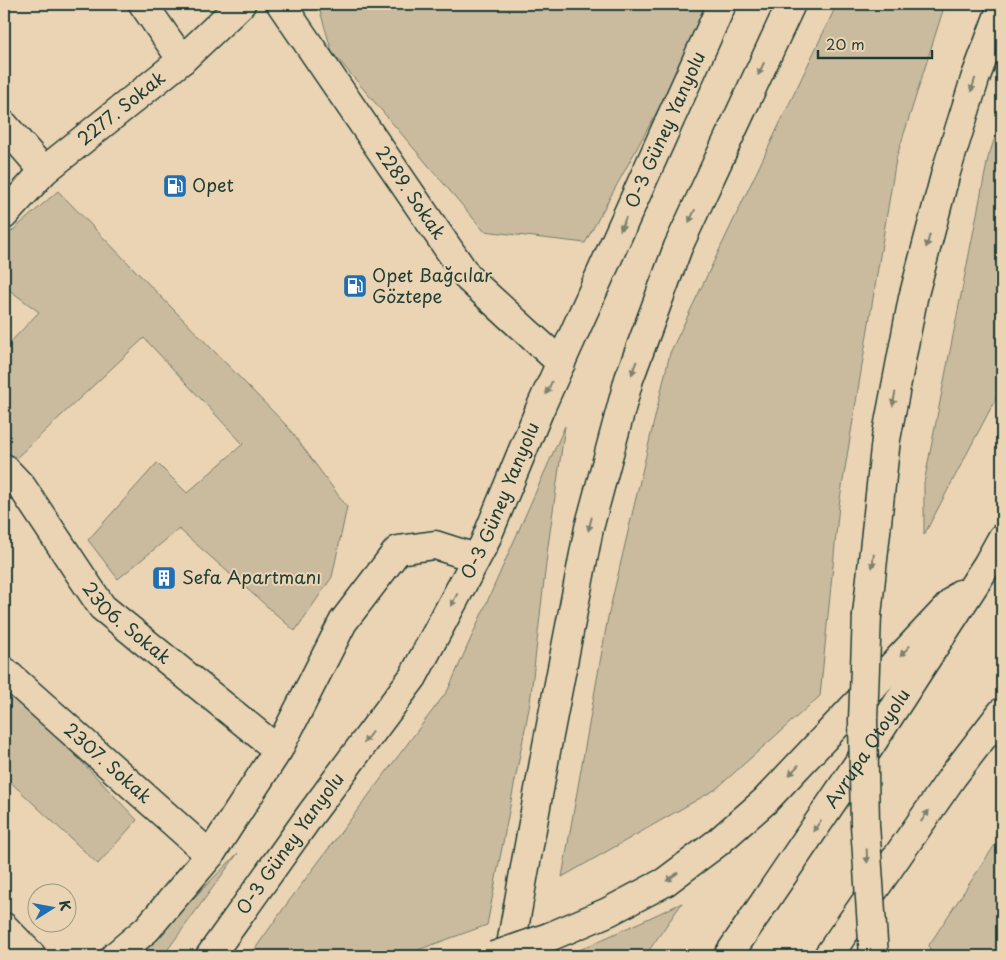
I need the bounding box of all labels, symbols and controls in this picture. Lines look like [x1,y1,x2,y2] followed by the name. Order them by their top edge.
[818,28,932,60] scale bar
[826,32,865,55] text: 20 m
[617,47,711,212] street label: O-3 Güney Yanyolu
[756,62,764,76] one-way arrow
[71,64,170,151] street label: 2277. Sokak
[969,77,977,92] one-way arrow
[370,140,453,244] street label: 2289. Sokak
[192,171,234,198] place label: Opet
[162,173,188,199] fuel station icon: Opet
[688,209,696,223] one-way arrow
[619,217,627,231] one-way arrow
[924,233,932,248] one-way arrow
[372,261,493,309] place label: Opet Bağcılar Göztepe
[342,273,368,299] fuel station icon: Opet Bağcılar Göztepe
[630,360,637,375] one-way arrow
[545,381,553,395] one-way arrow
[889,392,897,408] one-way arrow
[453,417,545,584] street label: O-3 Güney Yanyolu
[586,517,594,532] one-way arrow
[869,553,877,569] one-way arrow
[182,563,321,590] place label: Sefa Apartmanı
[151,565,177,591] building icon: Sefa Apartmanı
[77,575,177,670] street label: 2306. Sokak
[449,593,458,607] one-way arrow
[899,645,911,657] one-way arrow
[817,683,916,813] street label: Avrupa Otoyolu
[59,716,159,809] street label: 2307. Sokak
[363,730,373,744] one-way arrow
[788,763,800,775] one-way arrow
[229,766,349,919] street label: O-3 Güney Yanyolu
[920,809,930,822] one-way arrow
[812,819,822,832] one-way arrow
[863,848,871,864] one-way arrow
[666,871,679,882] one-way arrow
[28,882,78,932] north arrow
[54,898,77,912] text: K

